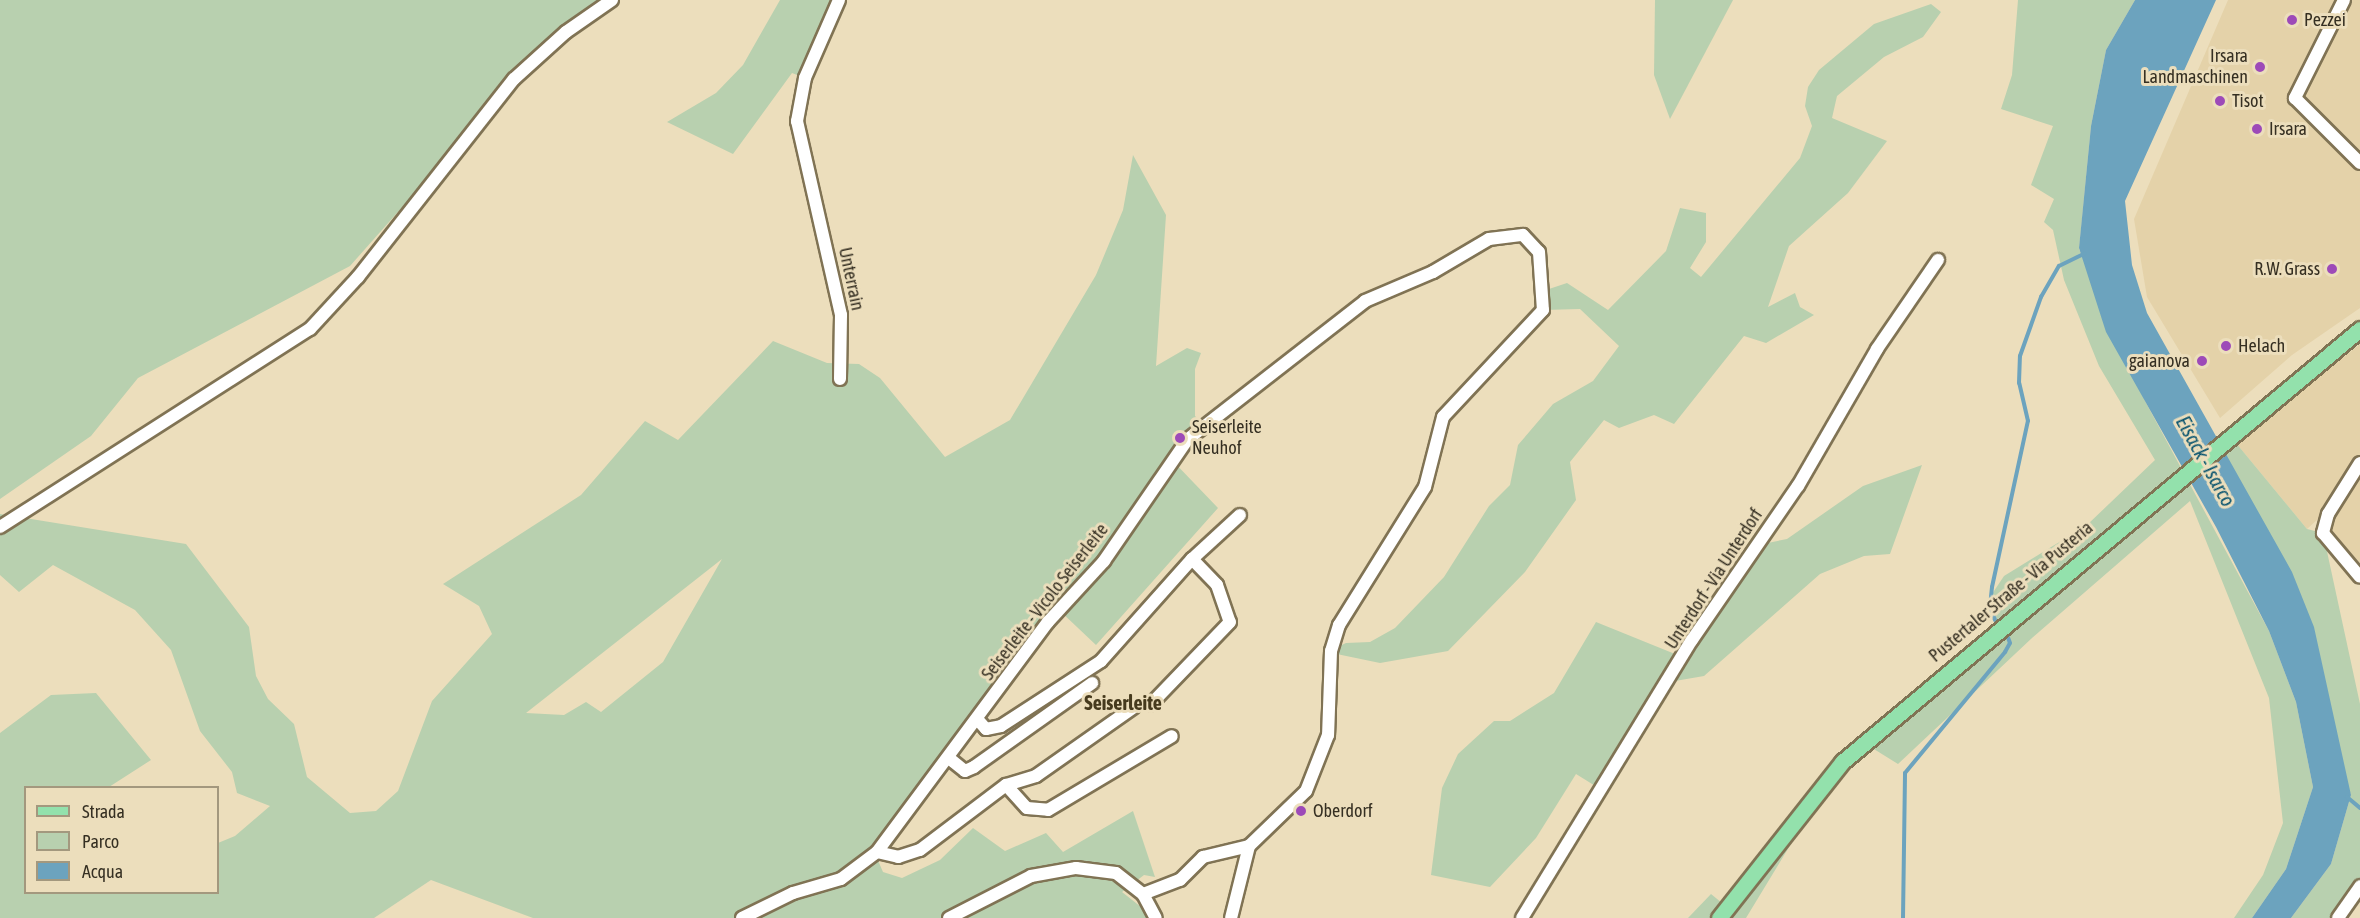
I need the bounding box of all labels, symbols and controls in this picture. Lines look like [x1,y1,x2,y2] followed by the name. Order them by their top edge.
[2304,9,2346,31] place label: Pezzei
[2285,13,2299,27] marker: Pezzei
[2143,46,2248,88] place label: Irsara Landmaschinen
[2253,60,2267,74] marker: Irsara Landmaschinen
[2232,90,2264,112] place label: Tisot
[2213,94,2227,108] marker: Tisot
[2269,118,2307,140] place label: Irsara
[2250,122,2264,136] marker: Irsara
[834,245,868,313] street label: Unterrain
[2254,258,2320,280] place label: R.W. Grass
[2325,262,2339,276] marker: R.W. Grass
[2238,335,2285,357] place label: Helach
[2219,339,2233,353] marker: Helach
[2129,350,2190,372] place label: gaianova
[2195,354,2209,368] marker: gaianova
[2171,412,2241,510] water label: Eisack - Isarco
[1192,417,1262,460] place label: Seiserleite Neuhof
[1173,431,1187,445] marker: Seiserleite Neuhof
[1661,505,1767,653] street label: Unterdorf - Via Unterdorf
[1925,517,2097,667] street label: Pustertaler Straße - Via Pusteria
[977,519,1113,685] street label: Seiserleite - Vicolo Seiserleite
[1084,690,1162,714] district label: Seiserleite
[24,786,219,894] legend
[1313,800,1373,822] place label: Oberdorf
[82,801,125,822] text: Strada
[1294,804,1308,818] marker: Oberdorf
[82,831,119,852] text: Parco
[82,861,123,882] text: Acqua

